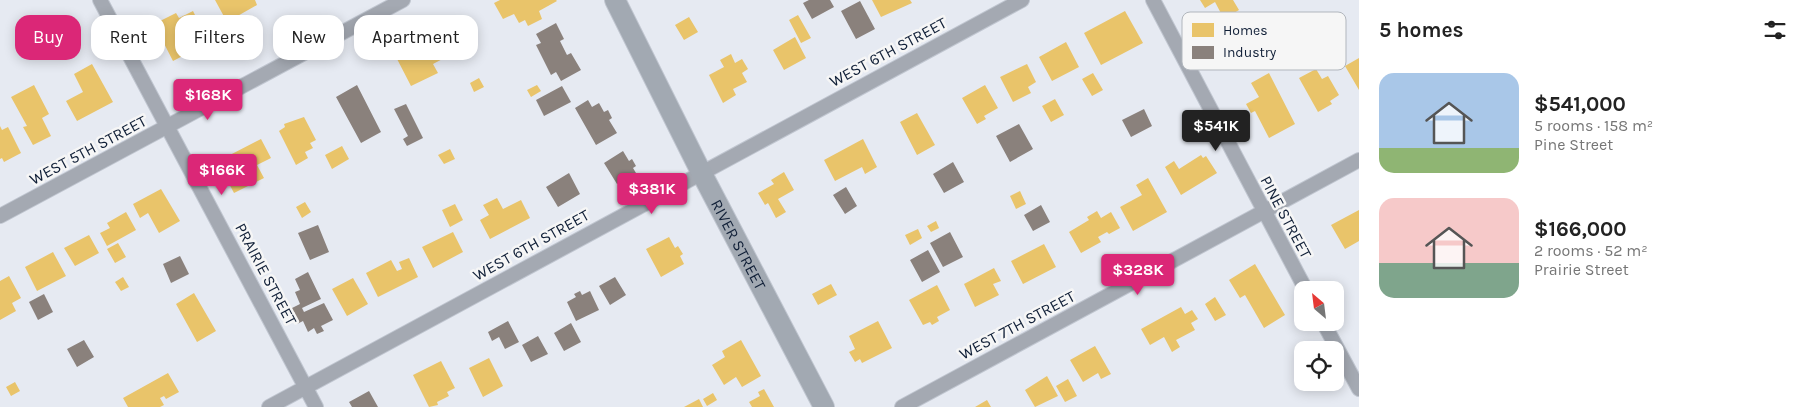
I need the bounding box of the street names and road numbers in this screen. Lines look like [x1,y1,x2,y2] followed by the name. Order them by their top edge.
[826,13,950,91] street label: WEST 6TH STREET
[26,111,150,189] street label: WEST 5TH STREET
[1256,173,1316,261] street label: PINE STREET
[707,196,770,293] street label: RIVER STREET
[470,205,592,285] street label: WEST 6TH STREET
[231,220,301,328] street label: PRAIRIE STREET
[956,287,1078,363] street label: WEST 7TH STREET

